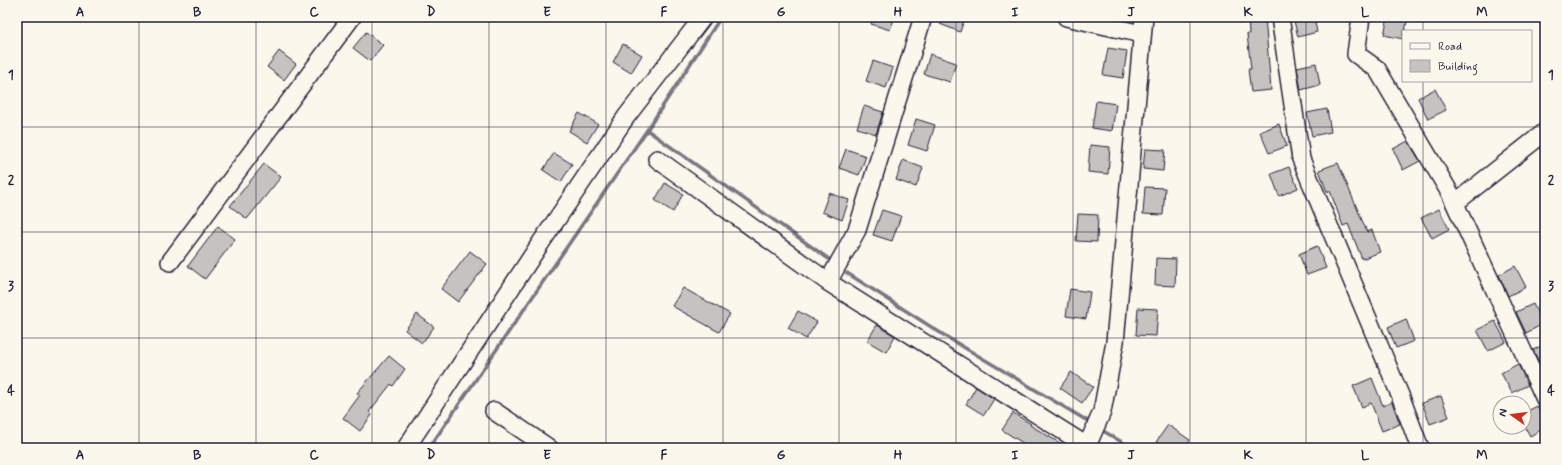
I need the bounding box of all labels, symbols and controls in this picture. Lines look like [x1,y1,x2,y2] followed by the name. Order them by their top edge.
[76,4,84,21] text: A
[193,4,202,21] text: B
[309,4,319,21] text: C
[427,4,436,21] text: D
[543,4,551,21] text: E
[661,4,668,21] text: F
[777,4,786,21] text: G
[894,4,903,21] text: H
[1012,4,1019,21] text: I
[1127,4,1135,21] text: J
[1243,4,1253,21] text: K
[1361,4,1370,21] text: L
[1476,4,1488,21] text: M
[1402,30,1532,82] legend
[1438,39,1462,55] text: Road
[1438,59,1478,76] text: Building
[8,67,14,84] text: 1
[1548,67,1554,84] text: 1
[8,172,15,189] text: 2
[1548,172,1555,189] text: 2
[8,278,14,295] text: 3
[1548,278,1554,295] text: 3
[7,383,15,400] text: 4
[1547,383,1555,400] text: 4
[1492,395,1532,435] north arrow
[1496,408,1511,418] text: N
[76,447,84,464] text: A
[193,447,202,464] text: B
[309,447,319,464] text: C
[427,447,436,464] text: D
[543,447,551,464] text: E
[661,447,668,464] text: F
[777,447,786,464] text: G
[894,447,903,464] text: H
[1012,447,1019,464] text: I
[1127,447,1135,464] text: J
[1243,447,1253,464] text: K
[1361,447,1370,464] text: L
[1476,447,1488,464] text: M

